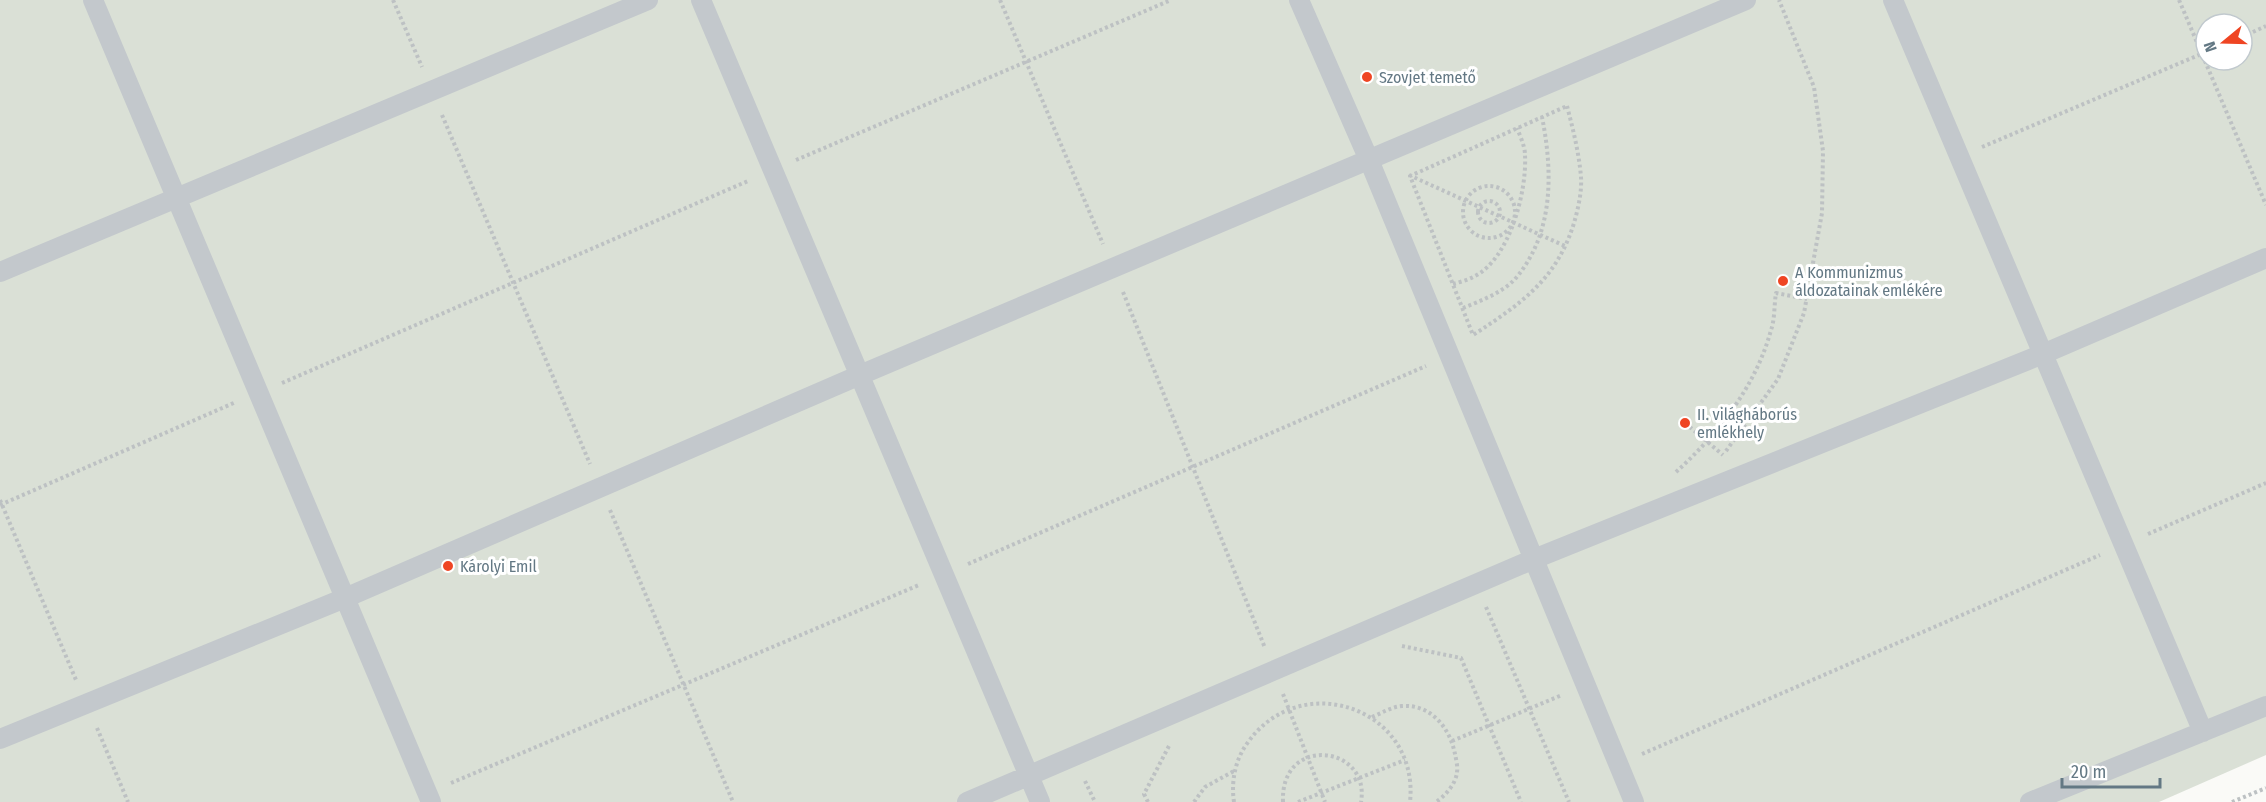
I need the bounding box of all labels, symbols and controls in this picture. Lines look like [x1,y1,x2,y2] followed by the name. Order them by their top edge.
[2194,12,2254,72] north arrow
[2200,39,2221,54] text: N
[1379,68,1476,87] place label: Szovjet temető
[1360,70,1374,84] marker: Szovjet temető
[1795,263,1943,300] place label: A Kommunizmus áldozatainak emlékére
[1776,274,1790,288] marker: A Kommunizmus áldozatainak emlékére
[1697,405,1797,442] place label: II. világháborús emlékhely
[1678,416,1692,430] marker: II. világháborús emlékhely
[460,557,537,576] place label: Károlyi Emil
[441,559,455,573] marker: Károlyi Emil
[2062,751,2160,789] scale bar
[2071,761,2106,783] text: 20 m

